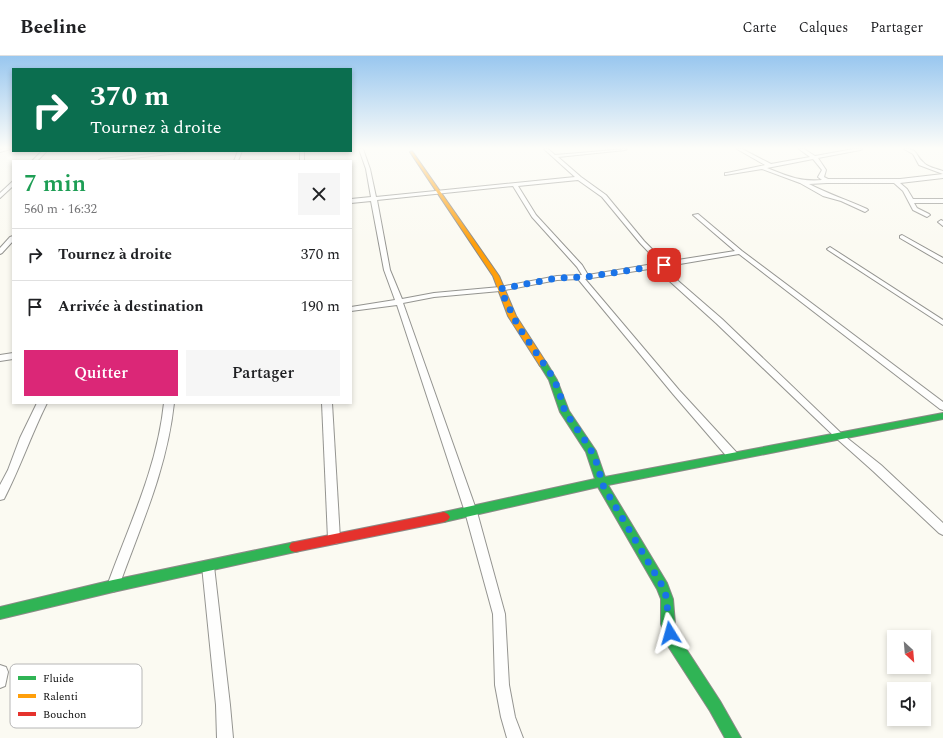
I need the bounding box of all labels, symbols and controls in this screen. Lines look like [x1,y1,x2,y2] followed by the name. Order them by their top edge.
[20,13,86,42] text: Beeline
[743,17,777,38] text: Carte
[799,17,848,38] text: Calques
[870,17,923,38] text: Partager
[90,75,169,118] text: 370 m
[24,84,76,136] icon: right
[90,114,222,141] text: Tournez à droite
[24,166,86,202] text: 7 min
[298,173,340,215] button: close
[24,199,97,219] text: 560 m · 16:32
[58,243,172,266] text: Tournez à droite
[301,243,340,266] text: 370 m
[24,244,46,266] icon: right
[647,248,681,282] pin
[653,254,675,276] icon: arrive
[58,295,204,318] text: Arrivée à destination
[301,295,340,318] text: 190 m
[24,296,46,318] icon: arrive
[24,350,178,396] button: Quitter
[186,350,340,396] button: Partager
[649,612,691,654] position arrow
[887,630,931,674] north arrow
[887,630,931,726] map controls
[10,664,142,728] legend
[43,670,74,687] text: Fluide
[887,682,931,726] button: sound
[43,688,78,705] text: Ralenti
[43,706,86,723] text: Bouchon

